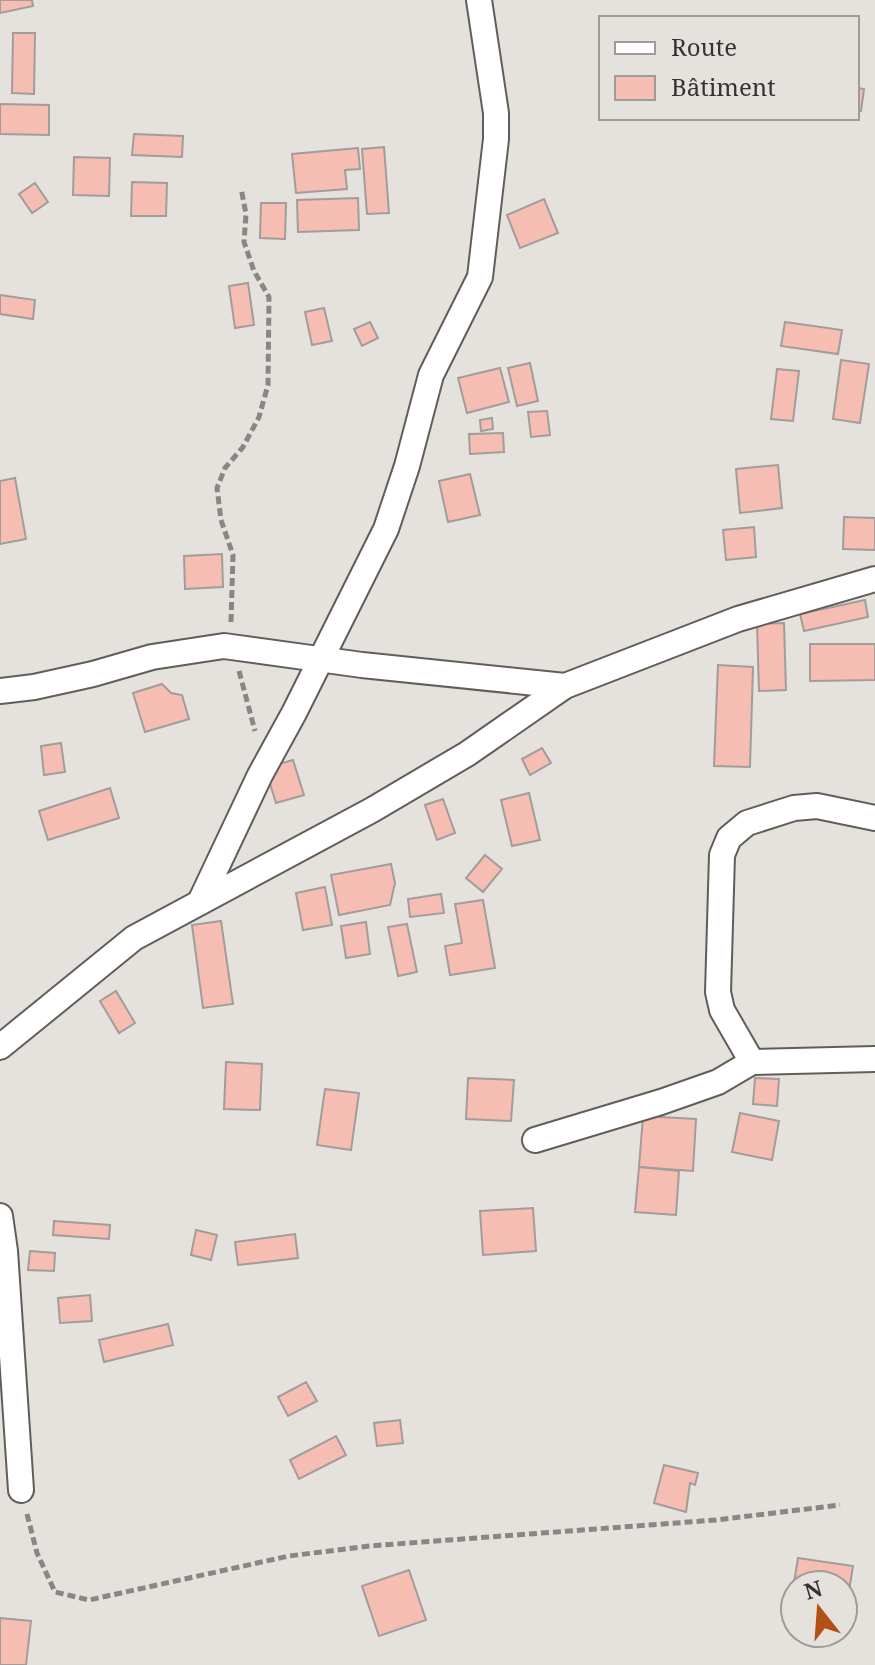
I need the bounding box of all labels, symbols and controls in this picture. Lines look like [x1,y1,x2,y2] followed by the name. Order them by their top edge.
[599,16,859,120] legend
[671,30,737,63] text: Route
[671,70,776,103] text: Bâtiment
[779,1569,859,1649] north arrow
[800,1572,826,1606] text: N

